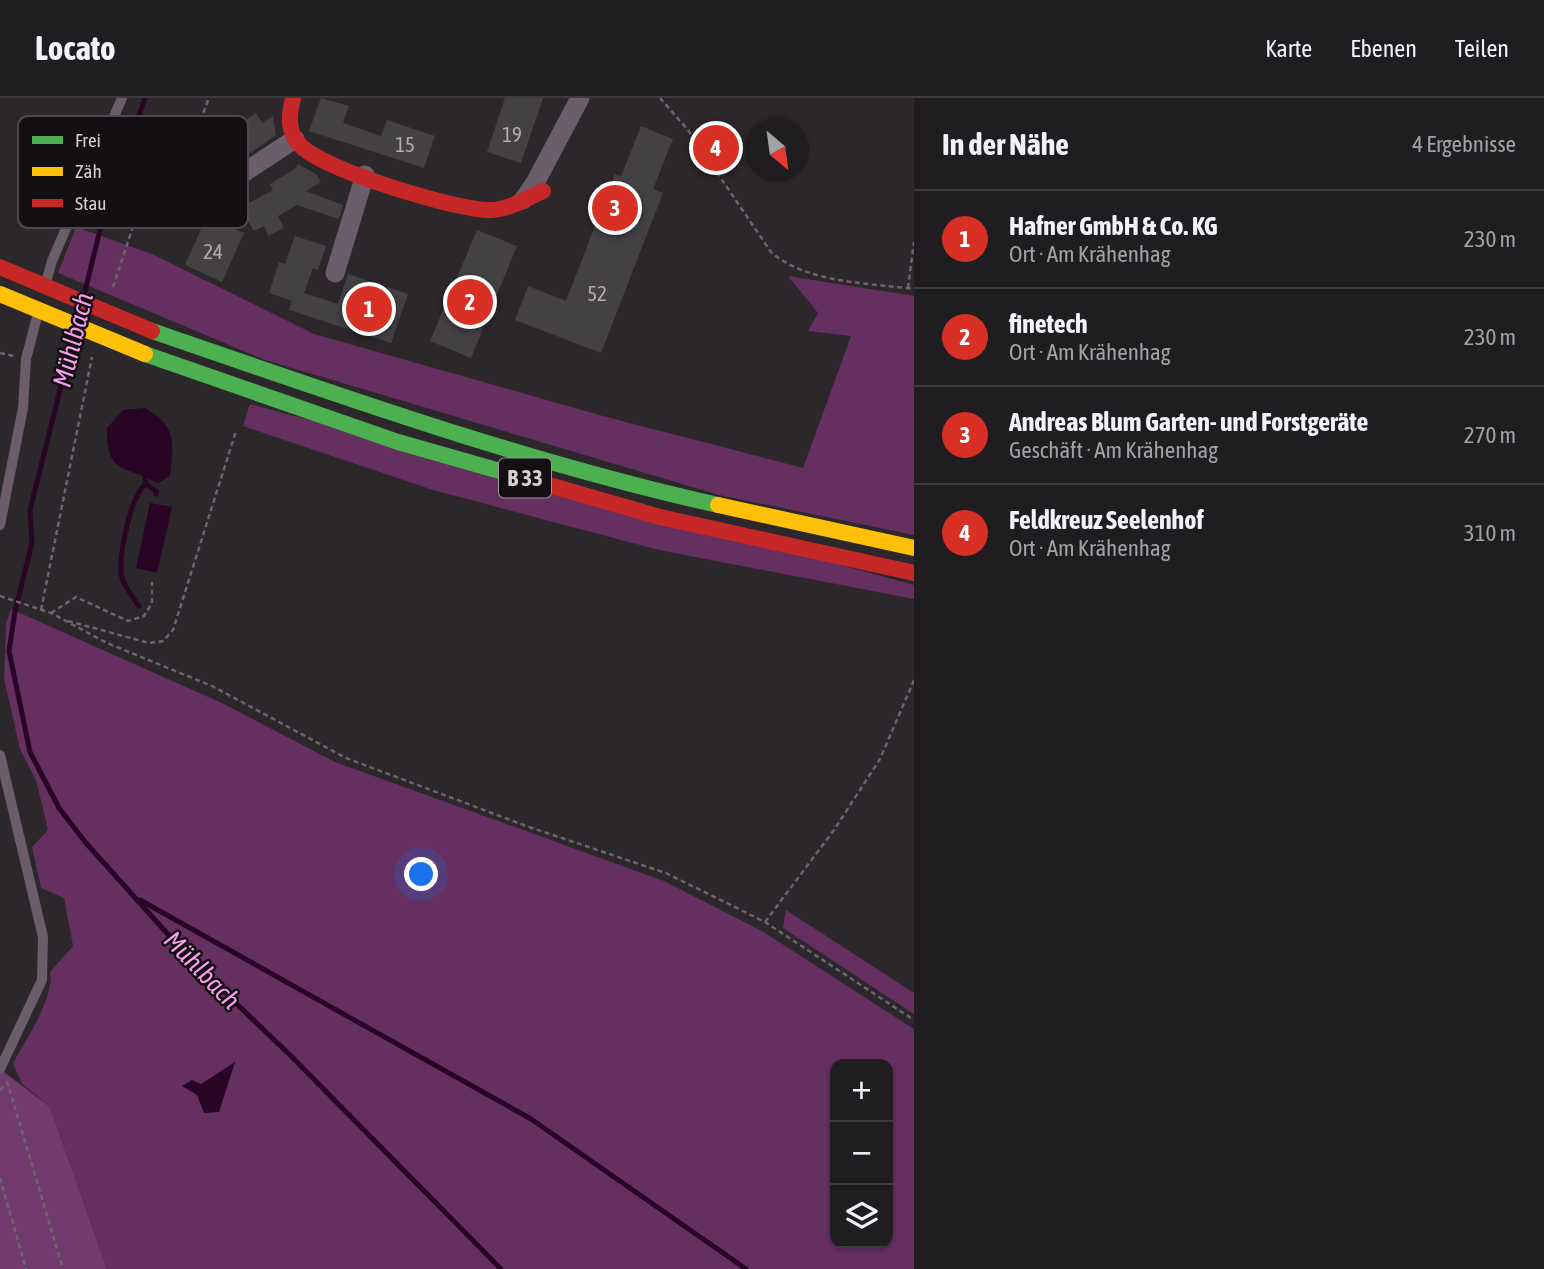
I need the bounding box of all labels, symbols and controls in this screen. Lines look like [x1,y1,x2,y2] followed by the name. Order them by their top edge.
[35,29,116,67] text: Locato
[1265,35,1312,62] text: Karte
[1350,35,1417,62] text: Ebenen
[1455,35,1509,62] text: Teilen
[18,116,248,228] legend
[746,119,809,182] north arrow
[502,122,522,146] house number: 19
[693,122,739,174] pin: 4
[942,127,1069,161] text: In der Nähe
[75,129,101,151] text: Frei
[1412,131,1516,157] text: 4 Ergebnisse
[395,132,415,156] house number: 15
[75,160,102,182] text: Zäh
[592,182,638,234] pin: 3
[75,192,106,214] text: Stau
[1009,211,1217,241] text: Hafner GmbH & Co. KG
[960,226,970,252] text: 1
[1464,226,1516,252] text: 230 m
[203,239,223,263] house number: 24
[1009,241,1171,267] text: Ort · Am Krähenhag
[447,276,493,328] pin: 2
[587,281,607,305] house number: 52
[346,283,392,335] pin: 1
[47,289,99,390] water label: Mühlbach
[1009,309,1088,339] text: finetech
[960,324,970,350] text: 2
[1464,324,1516,350] text: 230 m
[1009,339,1171,365] text: Ort · Am Krähenhag
[1009,407,1368,437] text: Andreas Blum Garten- und Forstgeräte
[960,422,970,448] text: 3
[1464,422,1516,448] text: 270 m
[1009,437,1218,463] text: Geschäft · Am Krähenhag
[499,458,551,498] road number: B 33
[1009,505,1204,535] text: Feldkreuz Seelenhof
[960,520,970,546] text: 4
[1464,520,1516,546] text: 310 m
[1009,535,1171,561] text: Ort · Am Krähenhag
[404,857,438,891] your location
[158,925,246,1015] water label: Mühlbach
[830,1059,893,1248] map controls
[830,1059,893,1122] button: +
[830,1122,893,1185] button: −
[830,1185,893,1248] button: layers

